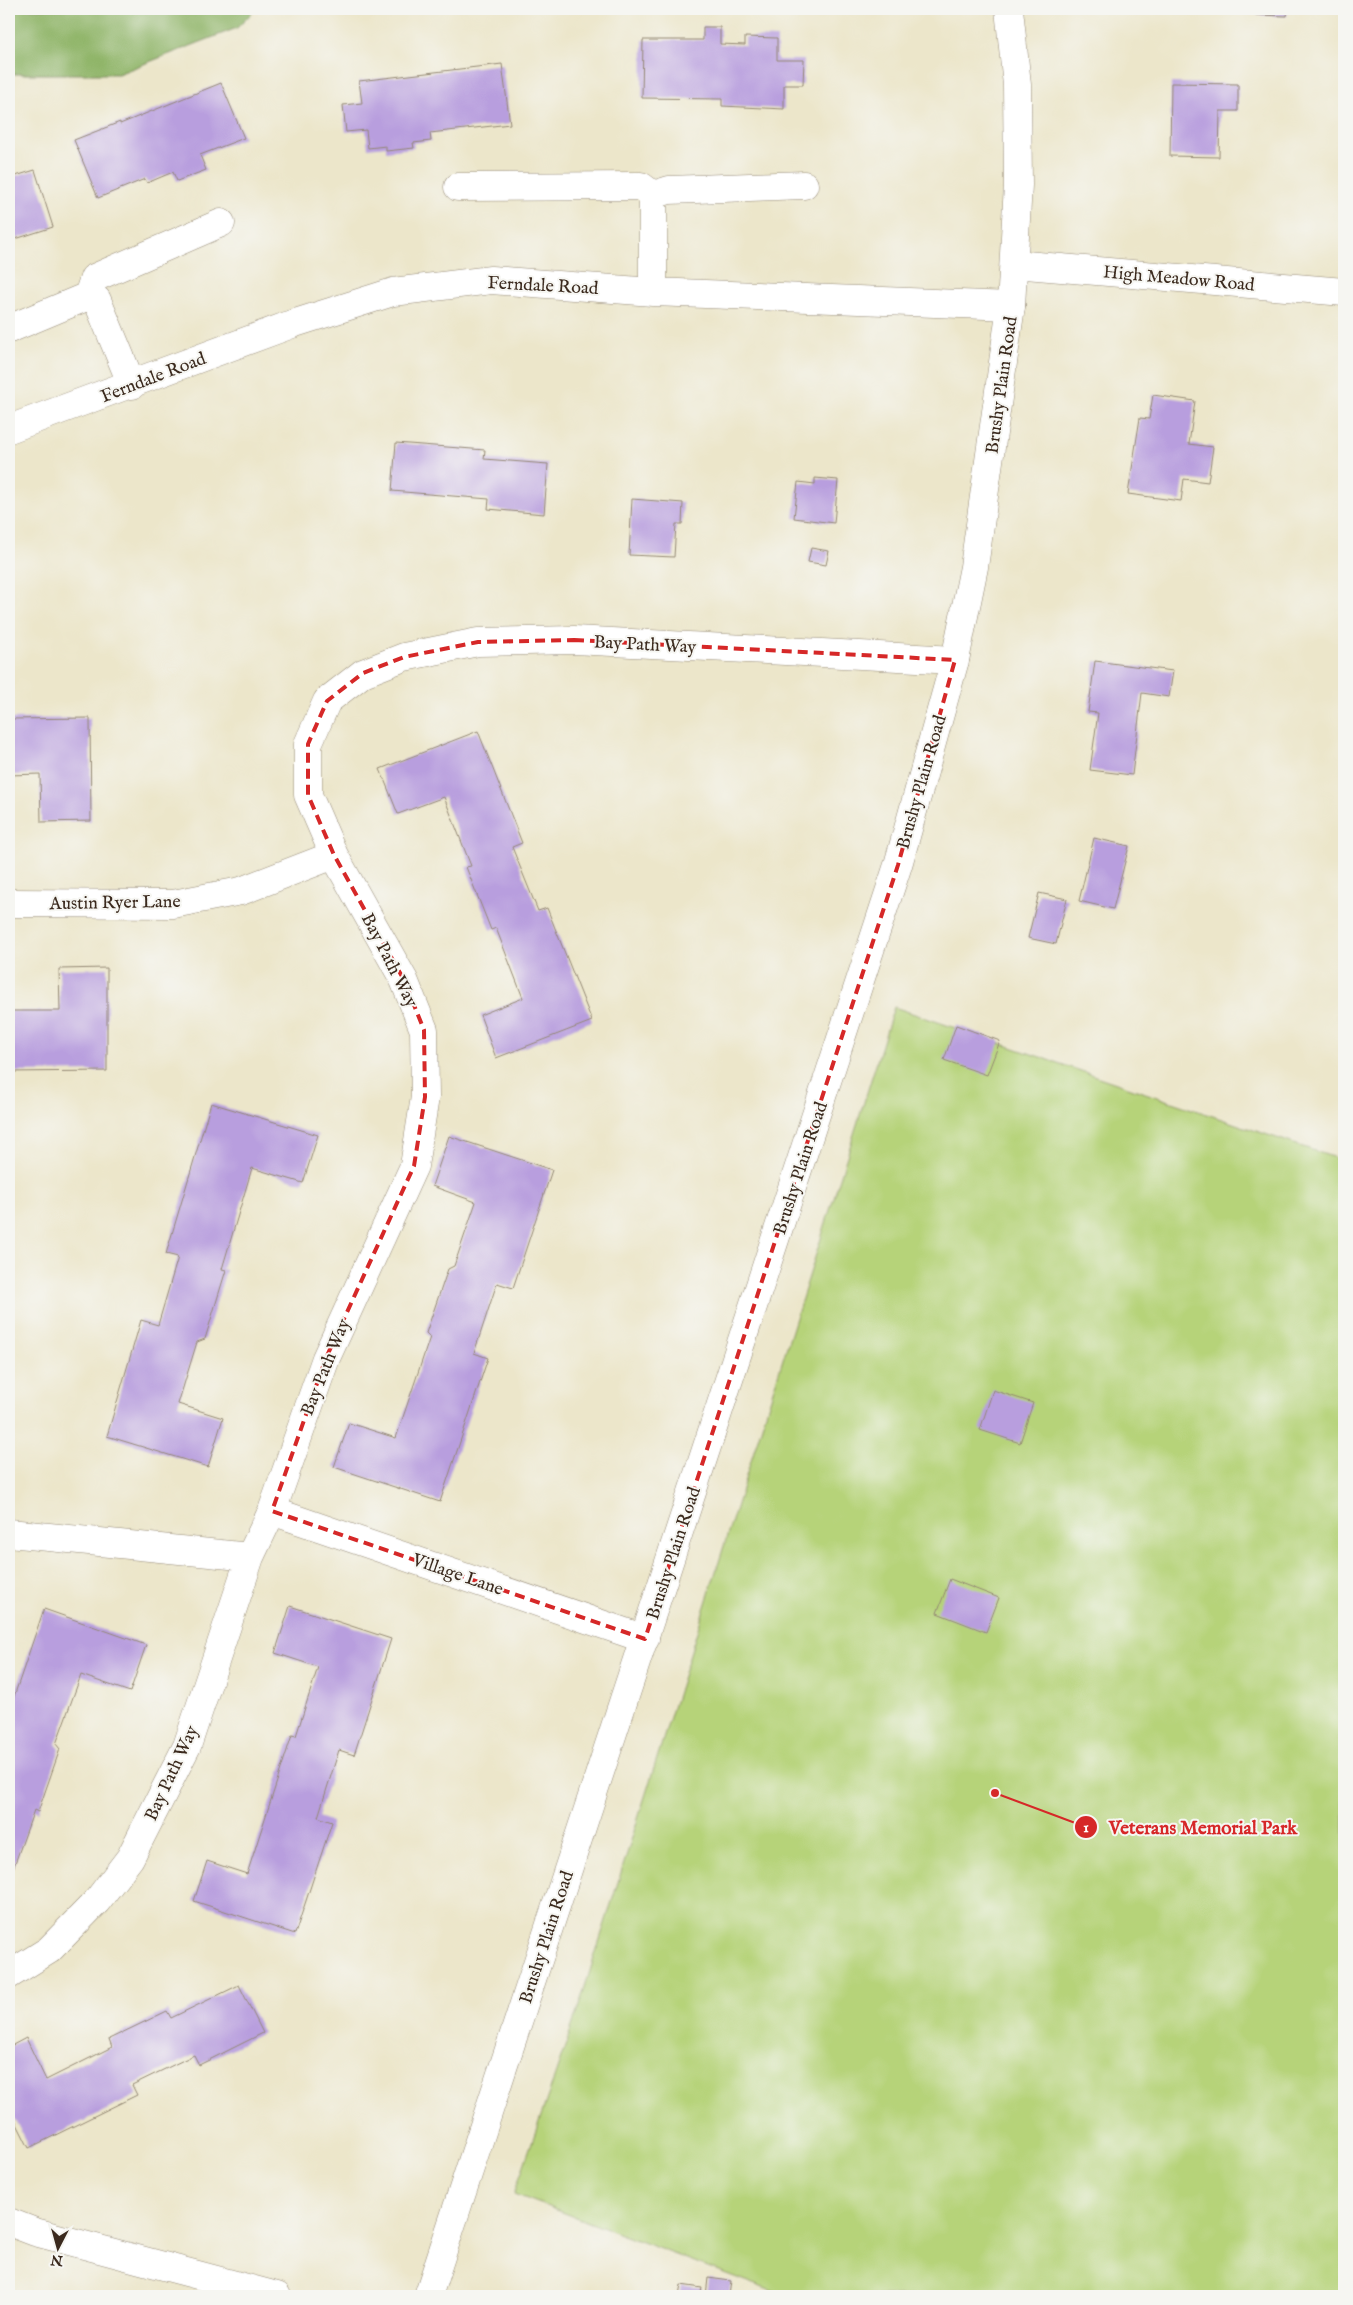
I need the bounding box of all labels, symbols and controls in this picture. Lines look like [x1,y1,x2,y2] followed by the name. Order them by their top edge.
[1102,261,1256,298] street label: High Meadow Road
[487,272,599,301] street label: Ferndale Road
[981,315,1024,455] street label: Brushy Plain Road
[98,348,210,409] street label: Ferndale Road
[593,631,697,660] street label: Bay Path Way
[892,712,953,852] street label: Brushy Plain Road
[48,891,181,916] street label: Austin Ryer Lane
[355,910,422,1012] street label: Bay Path Way
[769,1099,834,1238] street label: Brushy Plain Road
[297,1316,356,1419] street label: Bay Path Way
[642,1484,707,1623] street label: Brushy Plain Road
[408,1549,506,1602] street label: Village Lane
[140,1722,205,1825] street label: Bay Path Way
[1074,1810,1307,1844] callout: Veterans Memorial Park
[1108,1817,1298,1841] text: Veterans Memorial Park
[1083,1818,1089,1837] text: 1
[515,1868,580,2007] street label: Brushy Plain Road
[32,2222,82,2272] north arrow
[50,2250,65,2270] text: N

